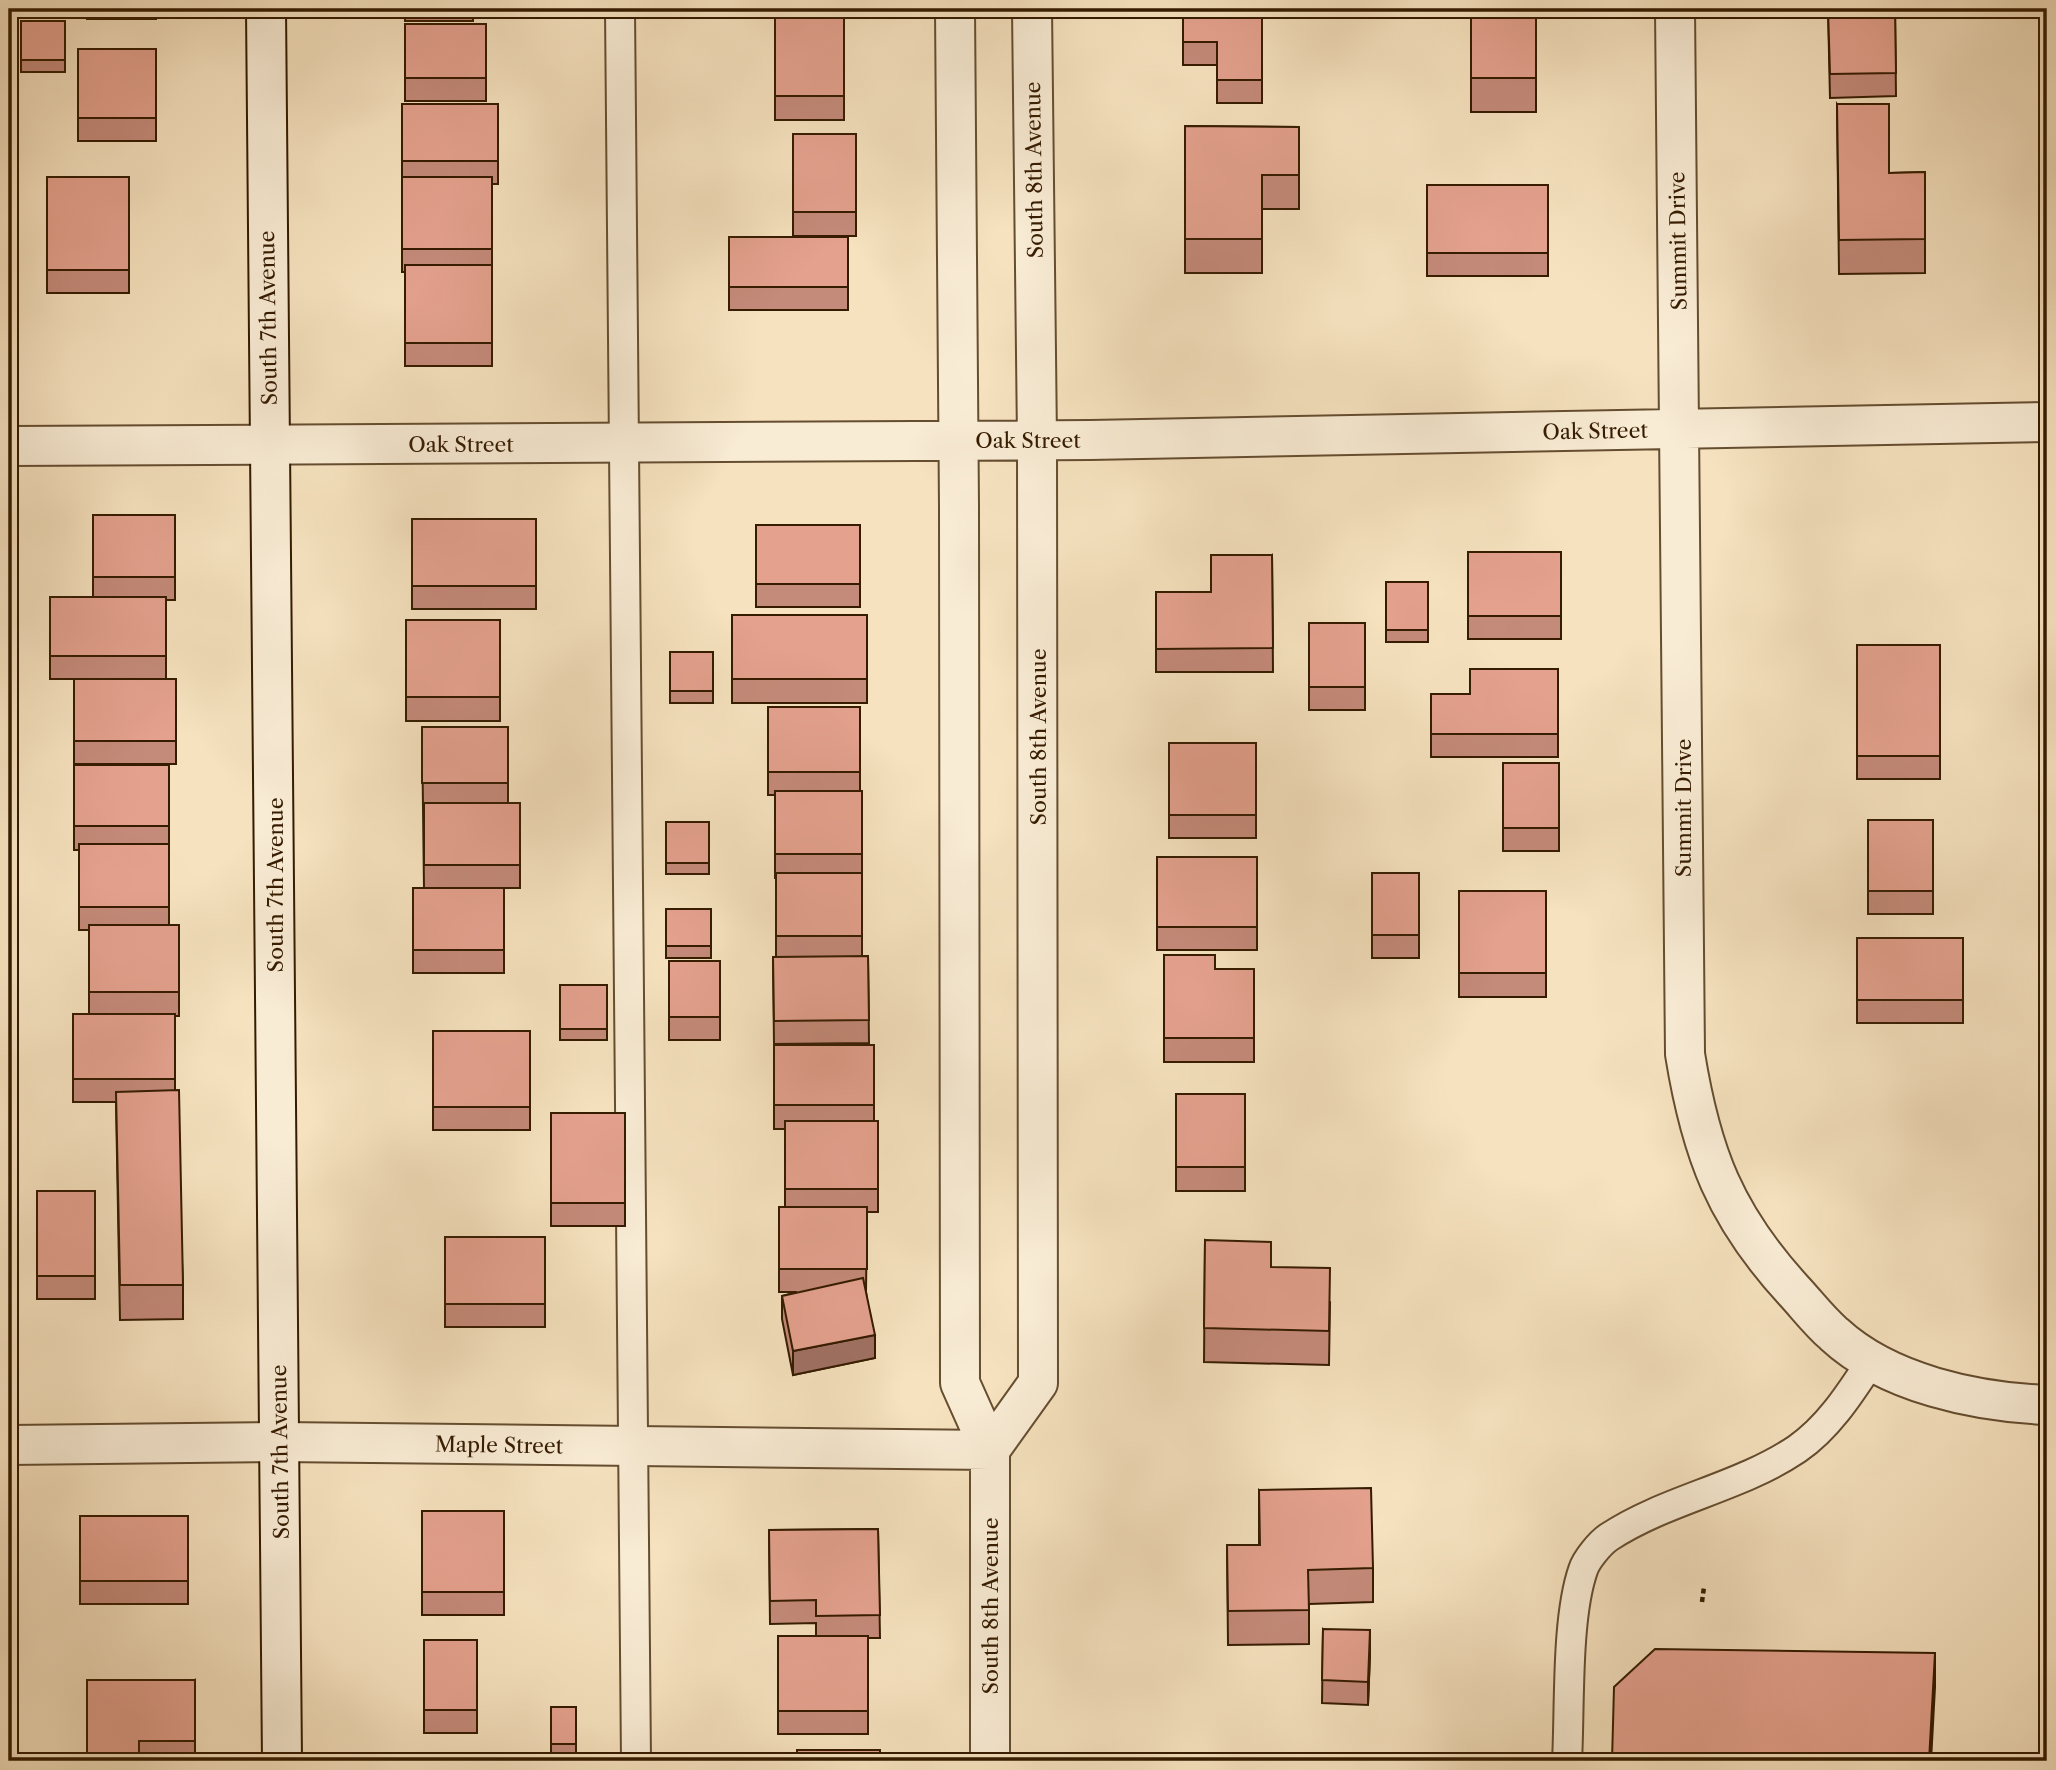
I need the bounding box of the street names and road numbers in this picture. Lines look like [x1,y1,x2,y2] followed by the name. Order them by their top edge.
[1020,81,1048,259] street label: South 8th Avenue
[1664,171,1692,311] street label: Summit Drive
[254,230,282,406] street label: South 7th Avenue
[1542,418,1648,444] street label: Oak Street
[975,428,1081,453] street label: Oak Street
[408,432,514,457] street label: Oak Street
[1026,649,1051,825] street label: South 8th Avenue
[1671,739,1696,877] street label: Summit Drive
[263,798,288,972] street label: South 7th Avenue
[266,1364,294,1540] street label: South 7th Avenue
[435,1431,564,1459] street label: Maple Street
[978,1518,1003,1694] street label: South 8th Avenue

